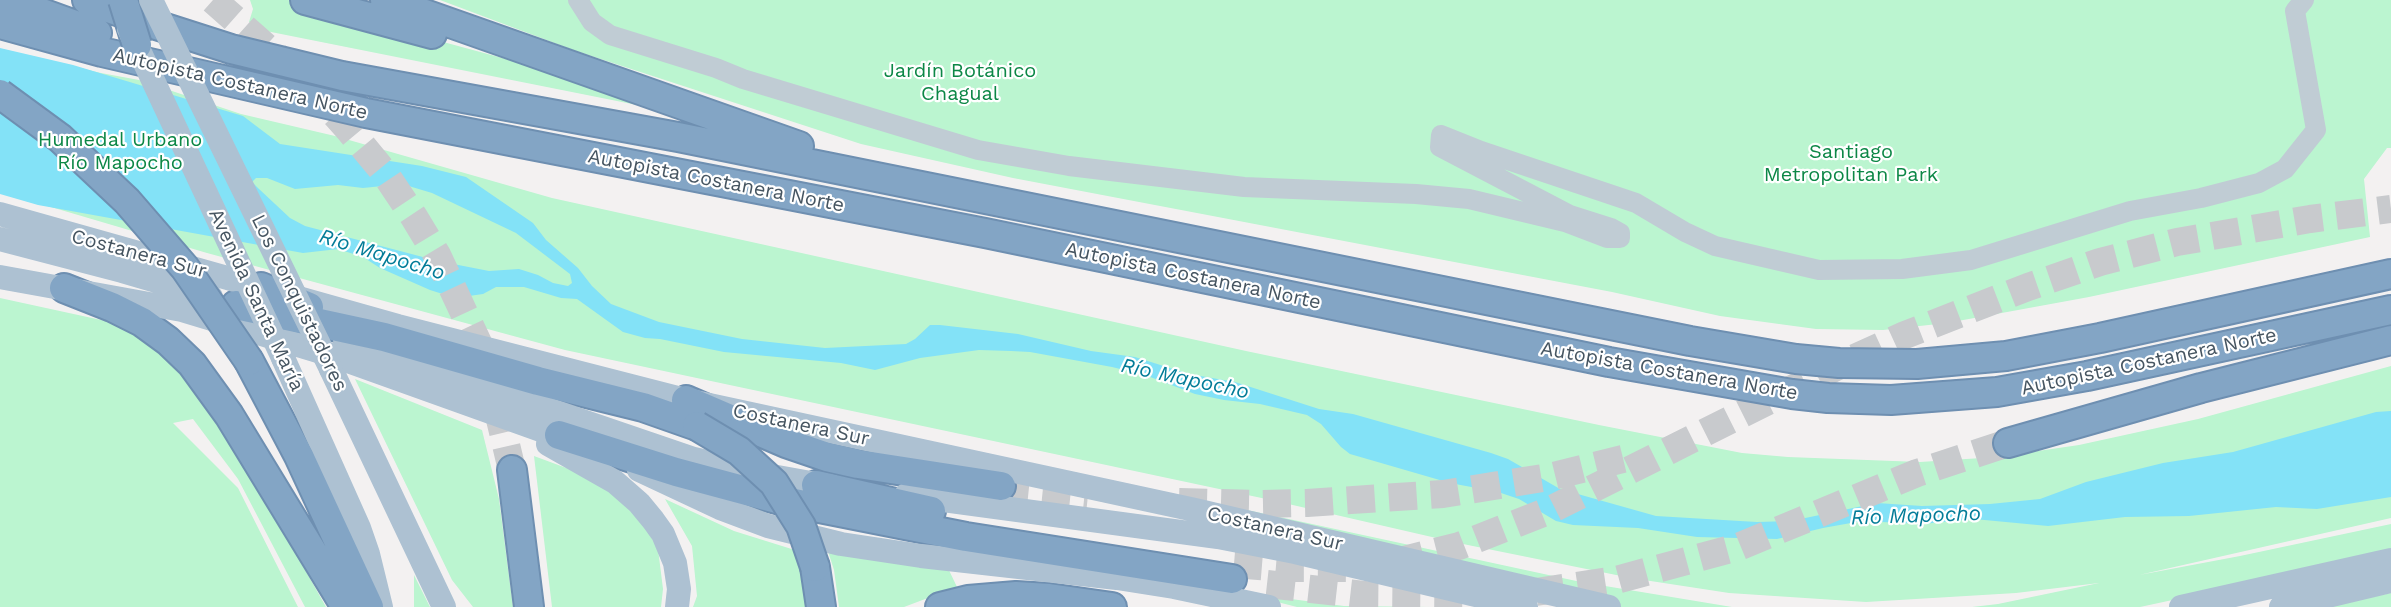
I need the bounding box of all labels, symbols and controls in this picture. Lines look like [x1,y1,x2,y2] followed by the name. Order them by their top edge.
[110,43,370,125] street label: Autopista Costanera Norte
[884,59,1036,106] park label: Jardín Botánico Chagual
[38,128,202,175] park label: Humedal Urbano Río Mapocho
[1764,140,1938,187] park label: Santiago Metropolitan Park
[586,144,846,218] street label: Autopista Costanera Norte
[203,205,309,395] street label: Avenida Santa María
[246,211,352,395] street label: Los Conquistadores
[69,224,209,284] street label: Costanera Sur
[316,224,448,286] water label: Río Mapocho
[1063,237,1323,315] street label: Autopista Costanera Norte
[2019,323,2279,401] street label: Autopista Costanera Norte
[1539,337,1799,405] street label: Autopista Costanera Norte
[1119,353,1251,405] water label: Río Mapocho
[730,399,872,451] street label: Costanera Sur
[1850,501,1982,531] water label: Río Mapocho
[1205,502,1345,556] street label: Costanera Sur

